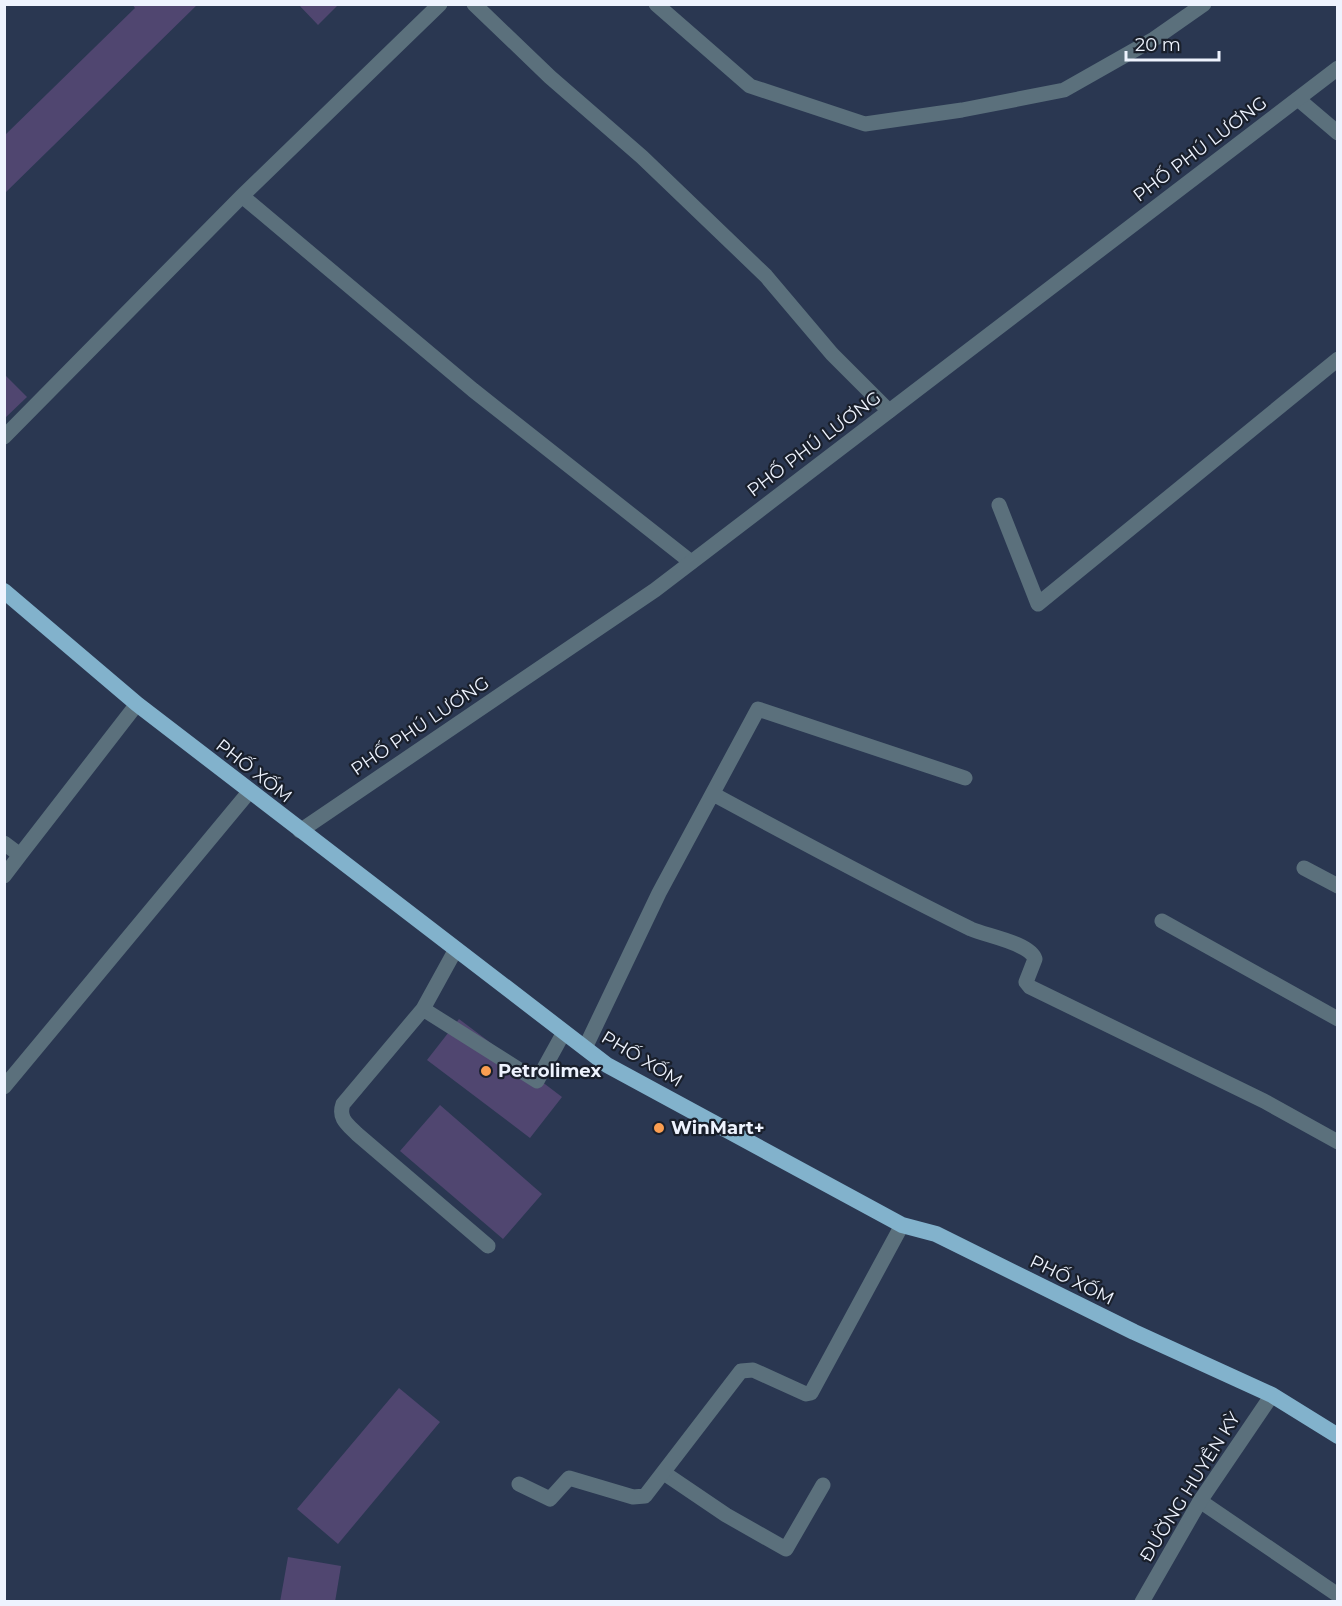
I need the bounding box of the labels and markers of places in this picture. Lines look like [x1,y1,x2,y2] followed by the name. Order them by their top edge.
[498,1060,601,1082] place label: Petrolimex
[479,1064,493,1078] marker: Petrolimex
[671,1117,764,1139] place label: WinMart+
[652,1121,666,1135] marker: WinMart+

